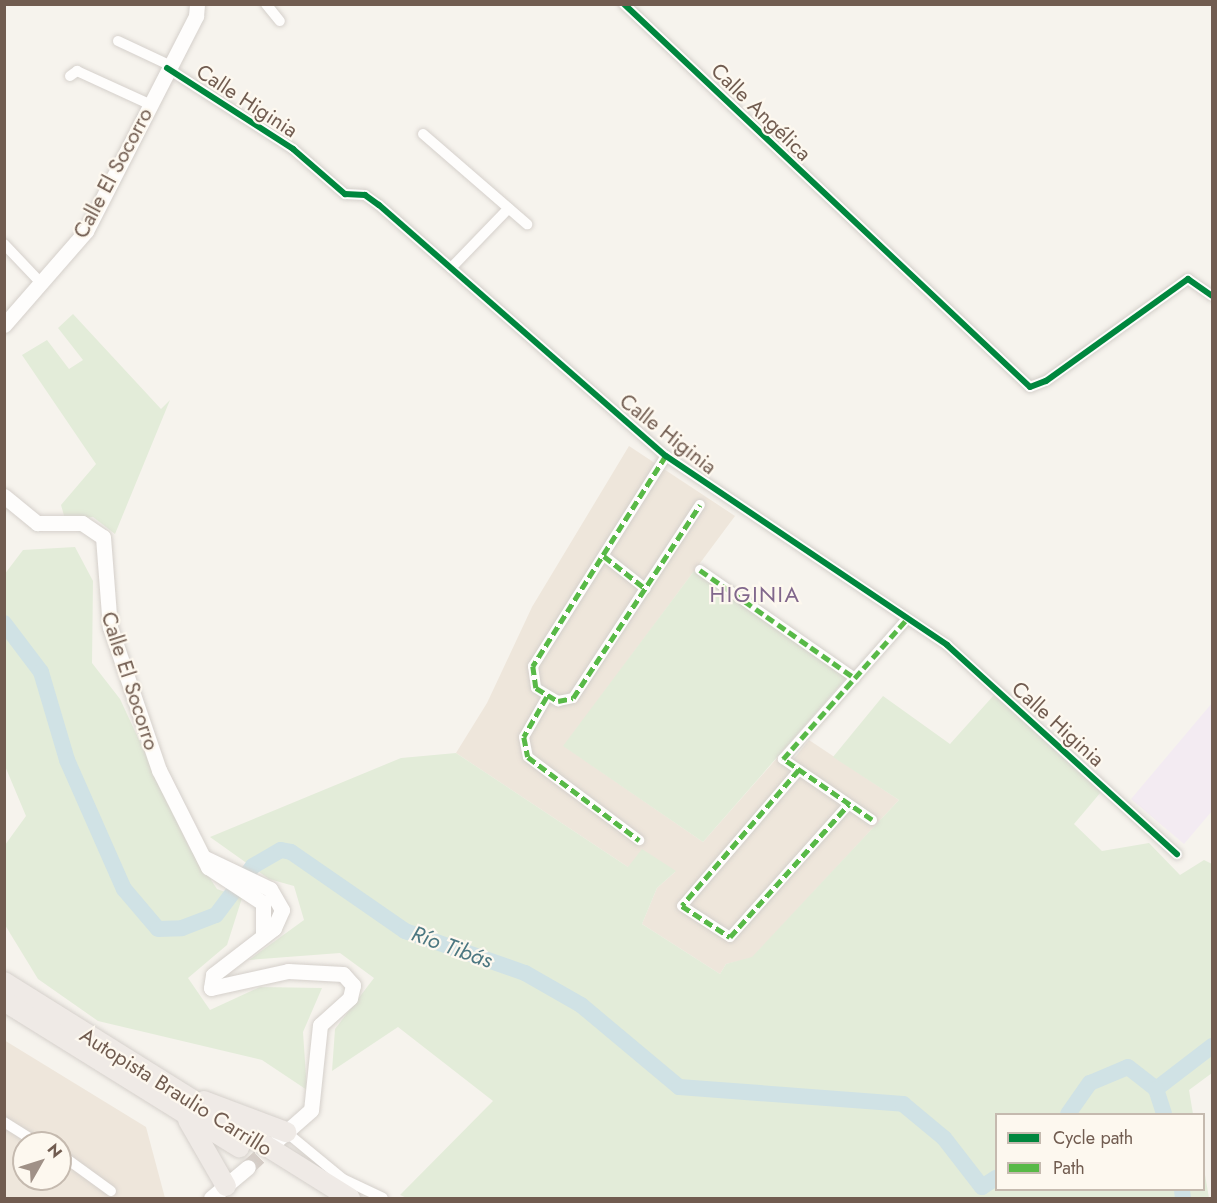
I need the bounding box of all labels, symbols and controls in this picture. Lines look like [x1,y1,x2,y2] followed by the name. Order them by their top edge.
[706,58,816,166] street label: Calle Angélica
[192,59,302,143] street label: Calle Higinia
[68,104,158,242] street label: Calle El Socorro
[615,388,721,480] street label: Calle Higinia
[709,582,801,608] district label: HIGINIA
[96,609,164,753] street label: Calle El Socorro
[1007,676,1109,772] street label: Calle Higinia
[408,920,496,974] water label: Río Tibás
[75,1023,277,1161] street label: Autopista Braulio Carrillo
[995,1113,1205,1191] legend
[1053,1125,1133,1151] text: Cycle path
[12,1131,72,1191] north arrow
[42,1138,68,1163] text: N
[1053,1155,1085,1181] text: Path

